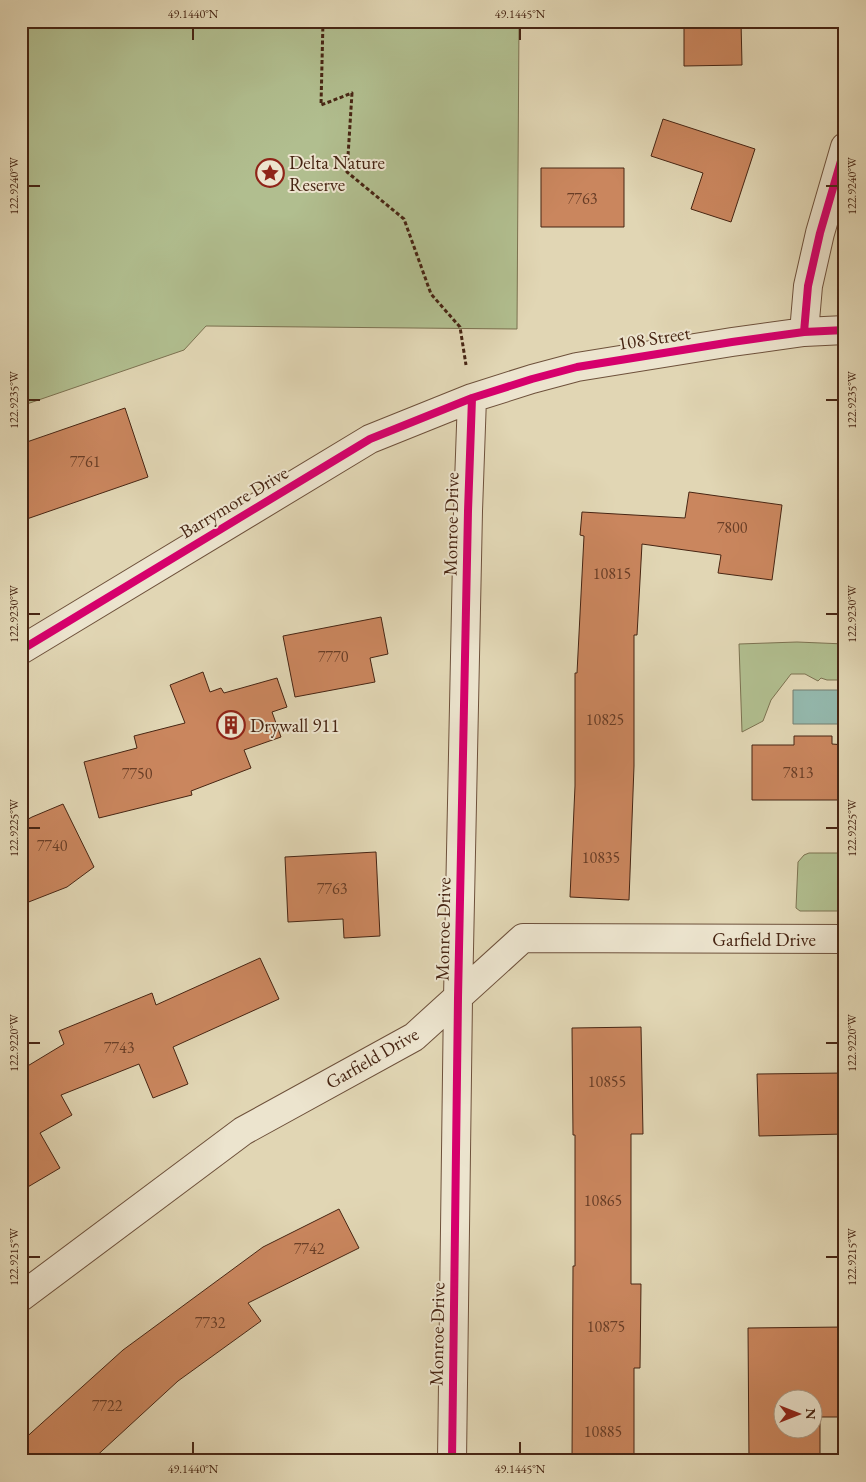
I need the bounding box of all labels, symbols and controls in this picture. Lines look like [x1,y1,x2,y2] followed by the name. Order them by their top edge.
[168,6,219,22] text: 49.1440°N
[495,6,546,22] text: 49.1445°N
[289,150,385,197] place label: Delta Nature Reserve
[6,156,22,215] text: 122.9240°W
[844,156,860,215] text: 122.9240°W
[255,158,285,188] place icon: Delta Nature Reserve
[567,188,598,209] house number: 7763
[616,320,692,356] street label: 108 Street
[6,370,22,429] text: 122.9235°W
[844,370,860,429] text: 122.9235°W
[70,451,100,472] house number: 7761
[175,460,293,544] street label: Barrymore Drive
[438,472,464,576] street label: Monroe Drive
[717,517,748,538] house number: 7800
[593,563,631,584] house number: 10815
[6,584,22,643] text: 122.9230°W
[844,584,860,643] text: 122.9230°W
[318,646,349,667] house number: 7770
[586,709,624,730] house number: 10825
[216,710,246,740] building icon: Drywall 911
[250,713,340,738] place label: Drywall 911
[783,762,814,783] house number: 7813
[122,763,153,784] house number: 7750
[6,798,22,857] text: 122.9225°W
[844,798,860,857] text: 122.9225°W
[37,835,68,856] house number: 7740
[582,847,620,868] house number: 10835
[430,877,456,981] street label: Monroe Drive
[317,878,348,899] house number: 7763
[712,927,816,952] street label: Garfield Drive
[6,1013,22,1072] text: 122.9220°W
[844,1013,860,1072] text: 122.9220°W
[321,1021,423,1095] street label: Garfield Drive
[104,1037,135,1058] house number: 7743
[588,1071,626,1092] house number: 10855
[584,1190,622,1211] house number: 10865
[6,1227,22,1286] text: 122.9215°W
[844,1227,860,1286] text: 122.9215°W
[294,1238,325,1259] house number: 7742
[424,1282,450,1386] street label: Monroe Drive
[195,1312,226,1333] house number: 7732
[587,1316,625,1337] house number: 10875
[774,1390,824,1440] north arrow
[92,1395,123,1416] house number: 7722
[802,1408,820,1420] text: N
[584,1421,622,1442] house number: 10885
[168,1461,219,1477] text: 49.1440°N
[495,1461,546,1477] text: 49.1445°N

